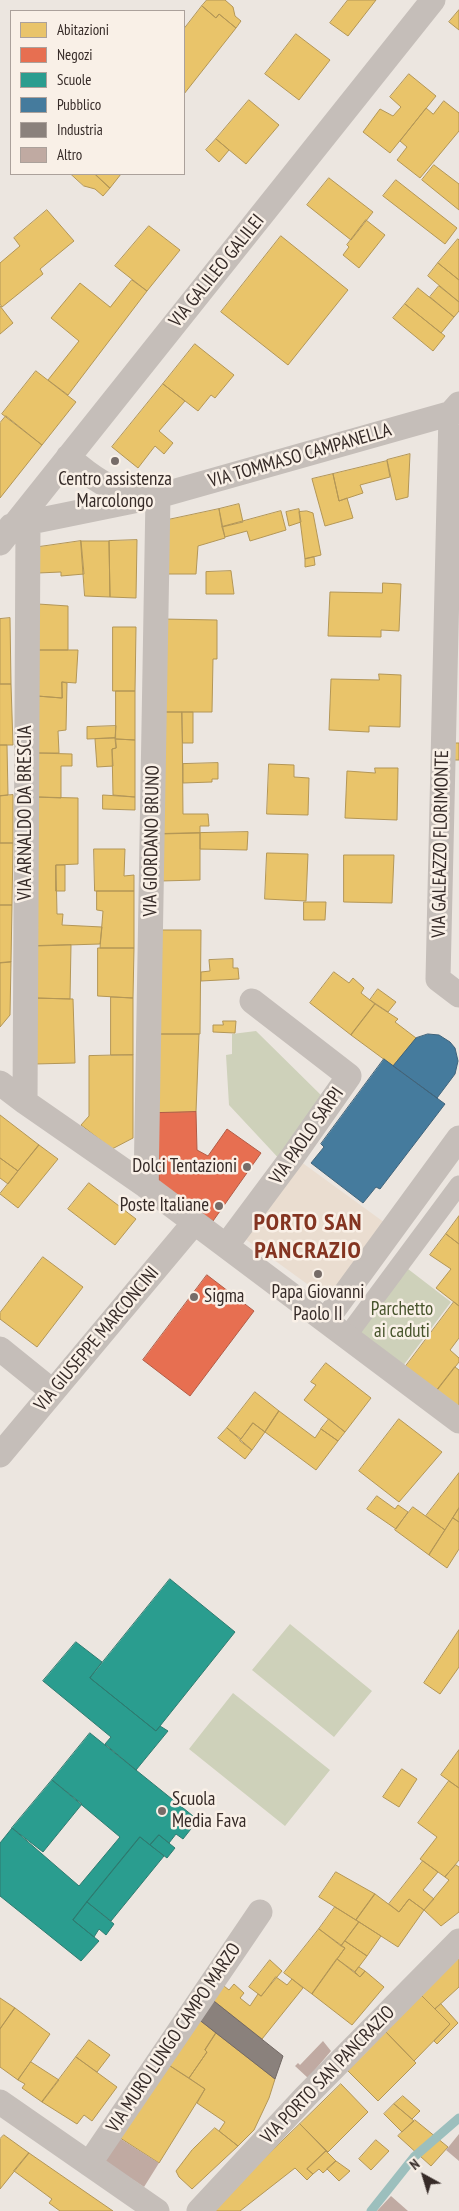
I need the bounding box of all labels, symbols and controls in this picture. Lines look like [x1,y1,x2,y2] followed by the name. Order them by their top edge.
[10,10,185,175] legend
[57,20,109,39] text: Abitazioni
[57,45,93,64] text: Negozi
[57,70,91,89] text: Scuole
[57,95,101,114] text: Pubblico
[57,120,103,139] text: Industria
[57,145,82,164] text: Altro
[165,210,269,332] street label: VIA GALILEO GALILEI
[206,419,394,493] street label: VIA TOMMASO CAMPANELLA
[109,455,121,467] marker: Centro assistenza Marcolongo
[58,469,172,513] place label: Centro assistenza Marcolongo
[15,726,37,900] street label: VIA ARNALDO DA BRESCIA
[428,750,454,938] street label: VIA GALEAZZO FLORIMONTE
[139,765,165,917] street label: VIA GIORDANO BRUNO
[265,1083,349,1189] street label: VIA PAOLO SARPI
[132,1156,237,1178] place label: Dolci Tentazioni
[241,1161,253,1173] marker: Dolci Tentazioni
[120,1195,209,1217] place label: Poste Italiane
[213,1200,225,1212] marker: Poste Italiane
[252,1209,364,1265] district label: PORTO SAN PANCRAZIO
[30,1262,164,1416] street label: VIA GIUSEPPE MARCONCINI
[312,1268,324,1280] marker: Papa Giovanni Paolo II
[272,1282,364,1326] place label: Papa Giovanni Paolo II
[204,1286,244,1308] place label: Sigma
[188,1291,200,1303] marker: Sigma
[371,1299,433,1343] park label: Parchetto ai caduti
[172,1789,246,1833] place label: Scuola Media Fava
[156,1805,168,1817] marker: Scuola Media Fava
[102,1939,246,2137] street label: VIA MURO LUNGO CAMPO MARZO
[256,2001,400,2149] street label: VIA PORTO SAN PANCRAZIO
[399,2151,449,2201] north arrow
[406,2155,423,2174] text: N

